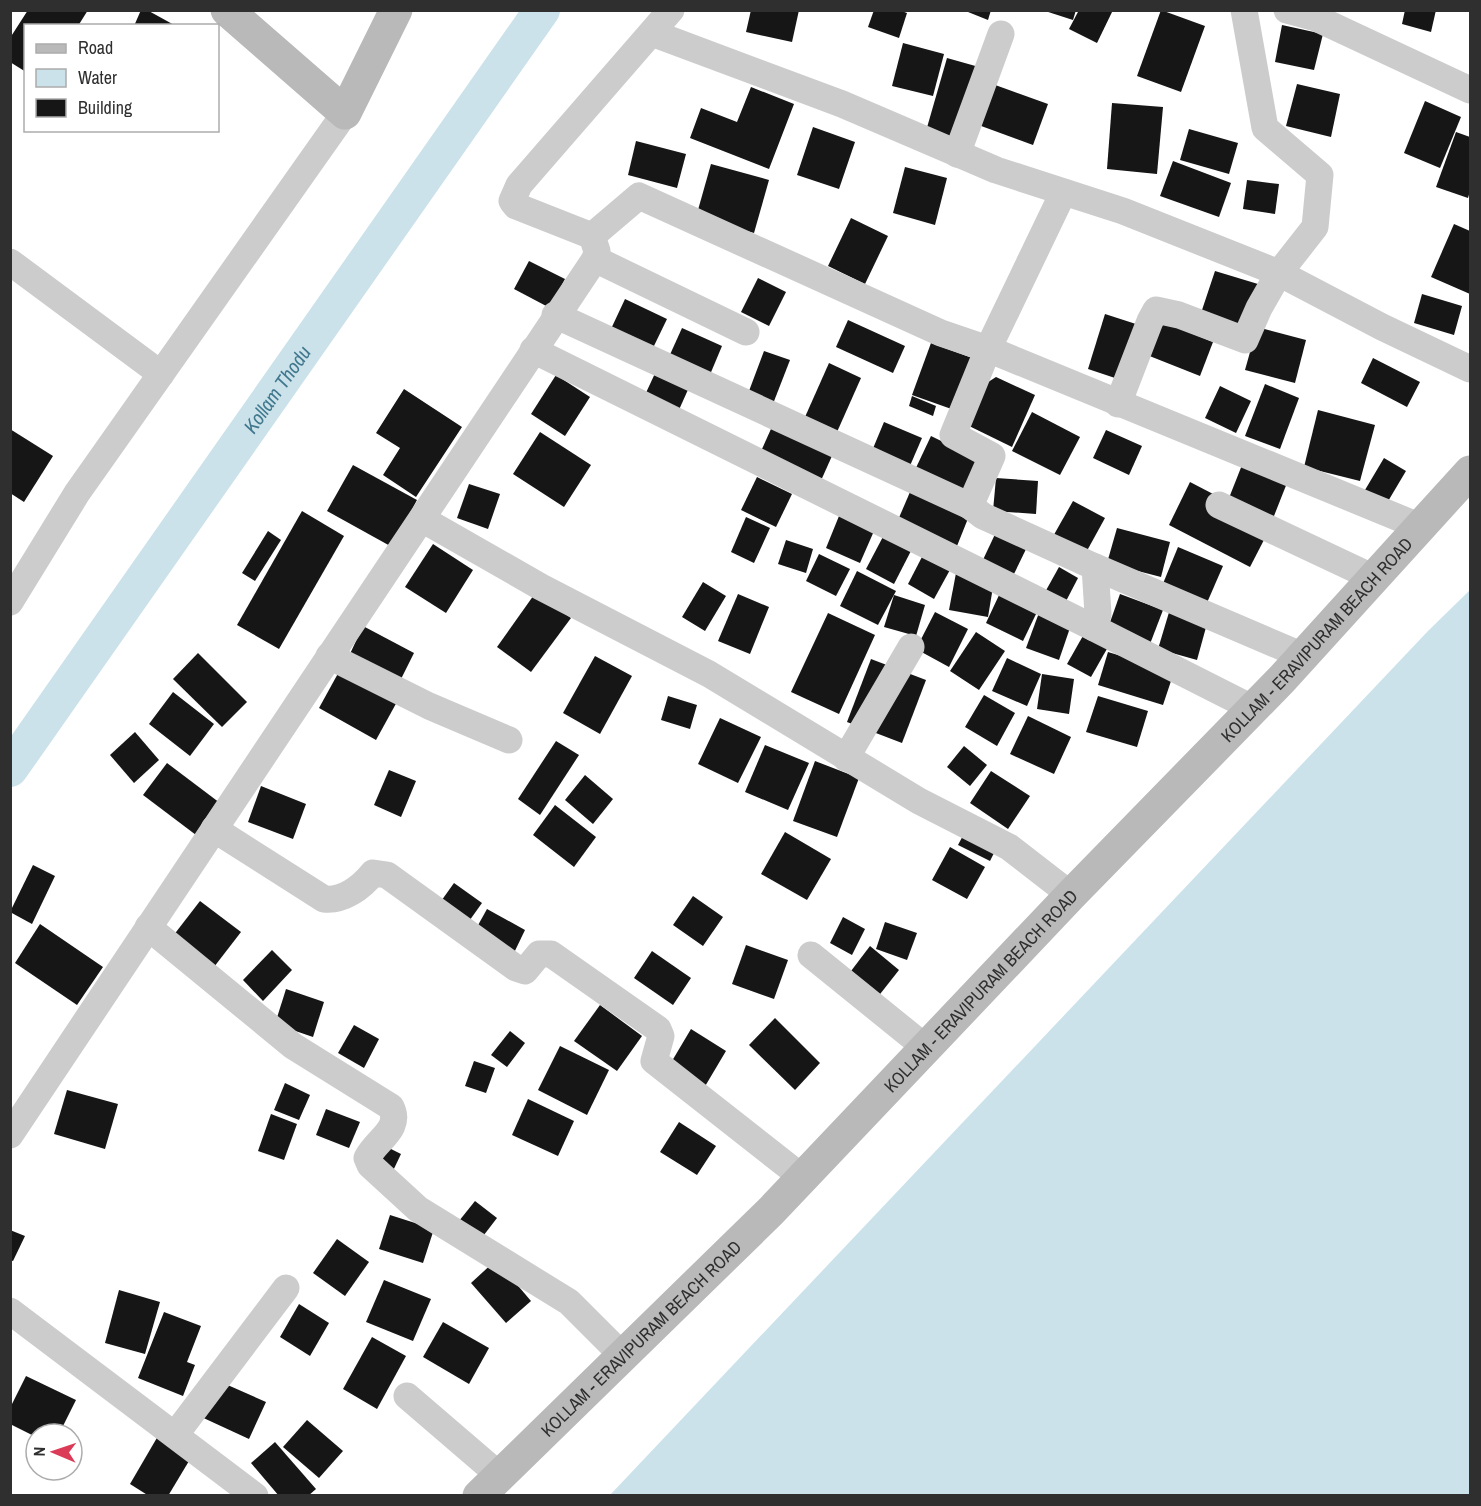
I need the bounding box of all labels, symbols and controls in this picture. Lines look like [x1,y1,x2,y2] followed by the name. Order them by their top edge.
[24,24,219,132] legend
[78,35,113,60] text: Road
[78,65,117,90] text: Water
[78,95,133,120] text: Building
[236,340,316,438] water label: Kollam Thodu
[1215,531,1418,747] street label: KOLLAM - ERAVIPURAM BEACH ROAD
[878,884,1083,1098] street label: KOLLAM - ERAVIPURAM BEACH ROAD
[535,1234,747,1442] street label: KOLLAM - ERAVIPURAM BEACH ROAD
[24,1422,84,1482] north arrow
[28,1446,50,1457] text: N

